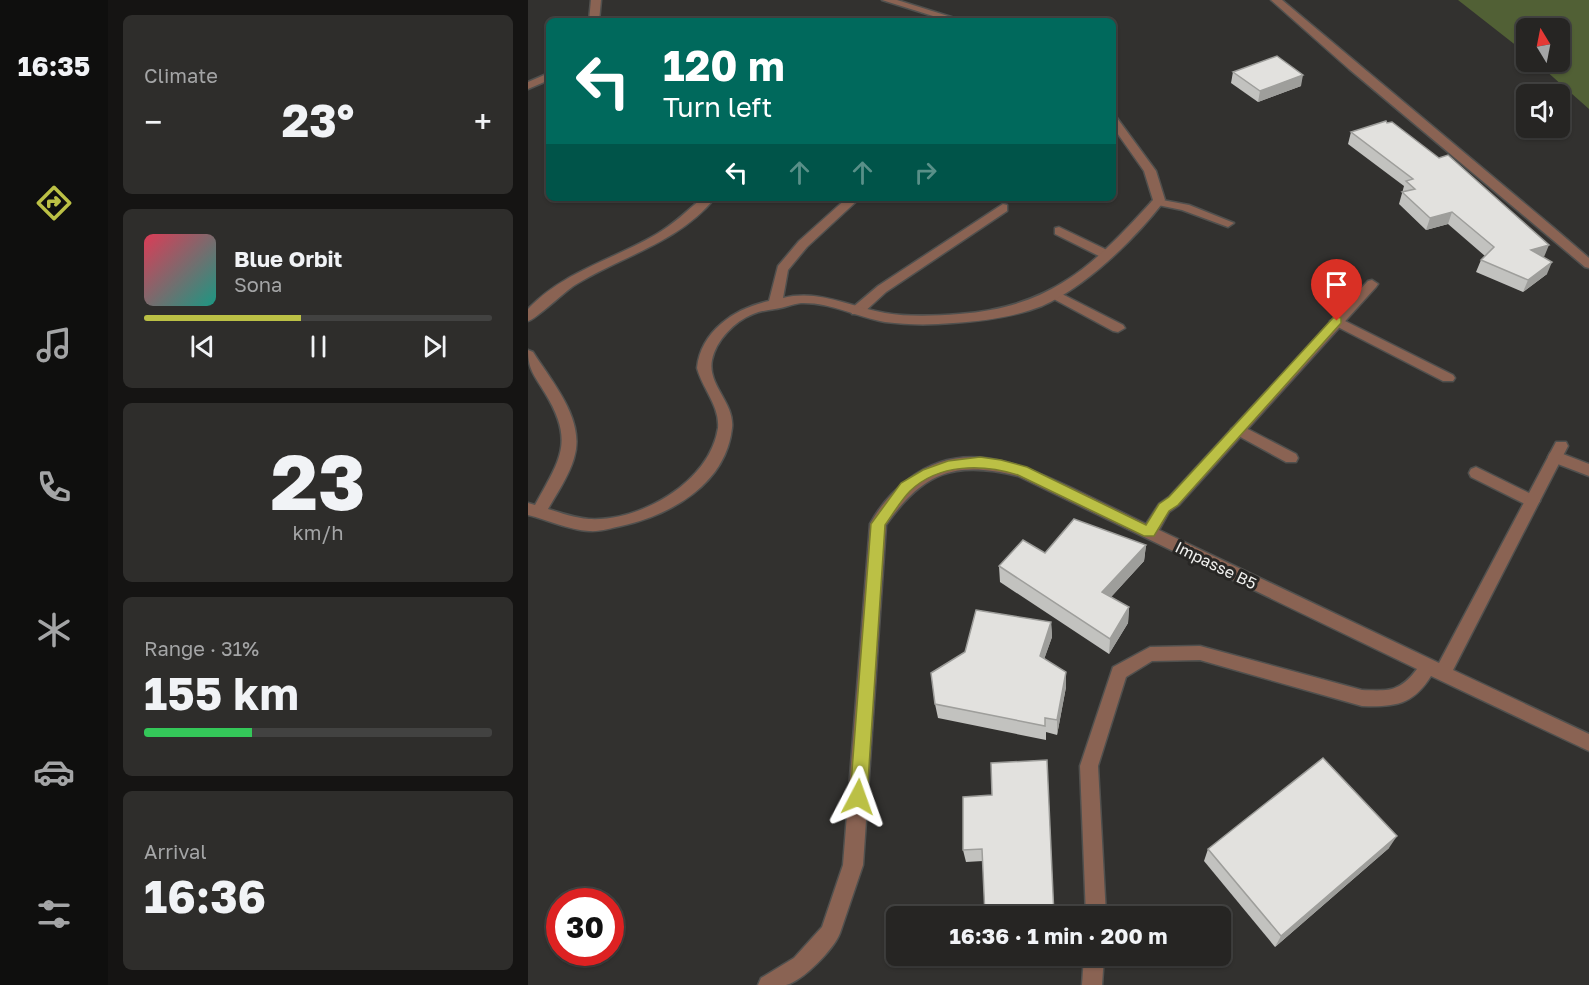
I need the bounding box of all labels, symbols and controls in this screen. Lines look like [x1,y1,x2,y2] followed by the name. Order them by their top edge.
[1516,18,1570,72] north arrow
[1516,18,1570,138] map controls
[663,40,785,90] text: 120 m
[564,42,642,120] icon: left
[18,50,90,82] text: 16:35
[144,63,218,87] text: Climate
[1516,84,1570,138] button: sound
[663,91,772,123] text: Turn left
[282,93,354,147] text: 23°
[144,102,162,141] text: −
[474,102,492,141] text: +
[720,156,753,189] icon: left
[783,156,816,189] icon: ahead
[846,156,879,189] icon: ahead
[909,156,942,189] icon: right
[33,182,75,224] icon: directions
[234,245,342,272] text: Blue Orbit
[1311,259,1362,321] pin
[1320,268,1353,301] icon: arrive
[234,272,282,296] text: Sona
[33,324,75,366] icon: music
[186,330,219,363] icon: previous
[302,330,335,363] icon: pause
[418,330,451,363] icon: next
[270,434,366,527] text: 23
[33,466,75,508] icon: phone
[293,520,343,544] text: km/h
[1172,537,1260,593] street label: Impasse B5
[33,609,75,651] icon: climate
[144,636,259,660] text: Range · 31%
[144,666,299,720] text: 155 km
[33,751,75,793] icon: car
[826,765,890,829] position arrow
[144,839,207,863] text: Arrival
[144,869,266,923] text: 16:36
[546,888,624,966] speed limit sign: 30
[33,893,75,935] icon: filters
[950,922,1168,949] text: 16:36 · 1 min · 200 m

